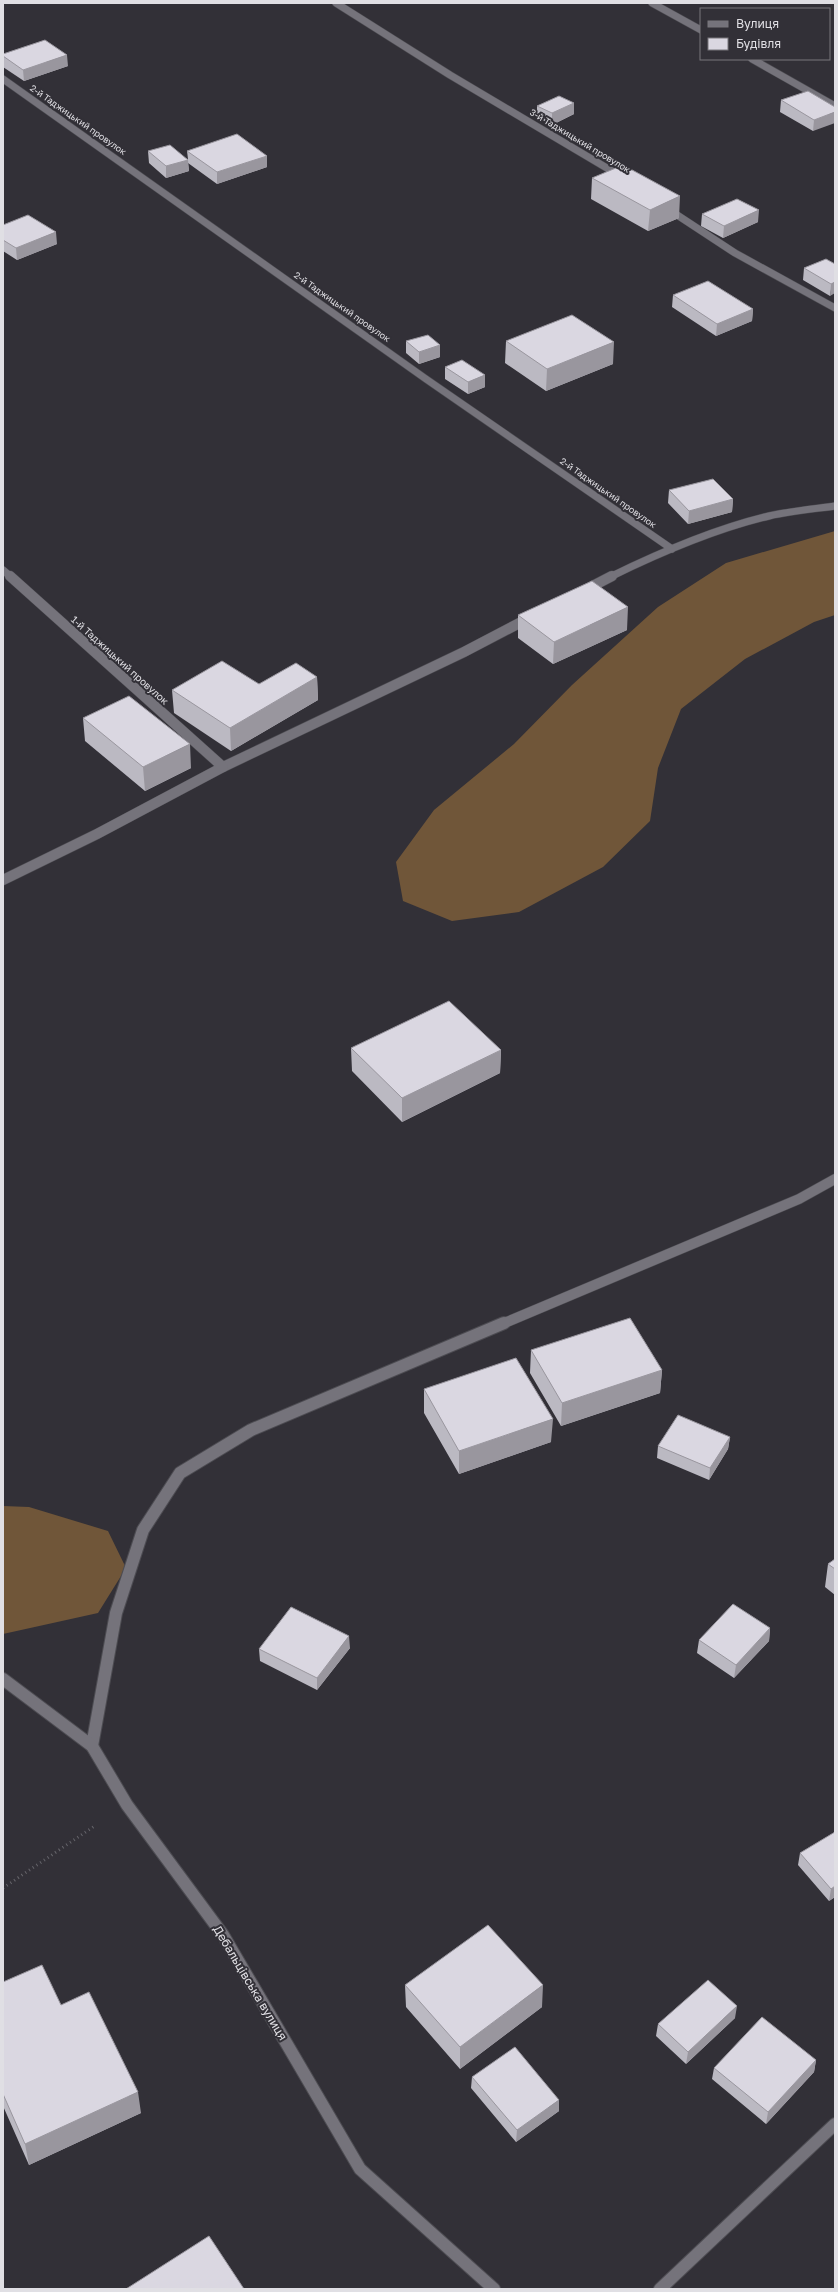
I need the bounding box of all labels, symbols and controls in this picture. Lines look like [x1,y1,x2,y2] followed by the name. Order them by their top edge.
[700,8,830,60] legend
[736,16,779,31] text: Вулиця
[736,36,781,51] text: Будівля
[28,82,129,157] street label: 2-й Таджицький провулок
[528,106,632,175] street label: 3-й Таджицький провулок
[292,269,393,344] street label: 2-й Таджицький провулок
[558,455,659,530] street label: 2-й Таджицький провулок
[69,613,171,707] street label: 1-й Таджицький провулок
[210,1923,291,2043] street label: Дебальцівська вулиця

